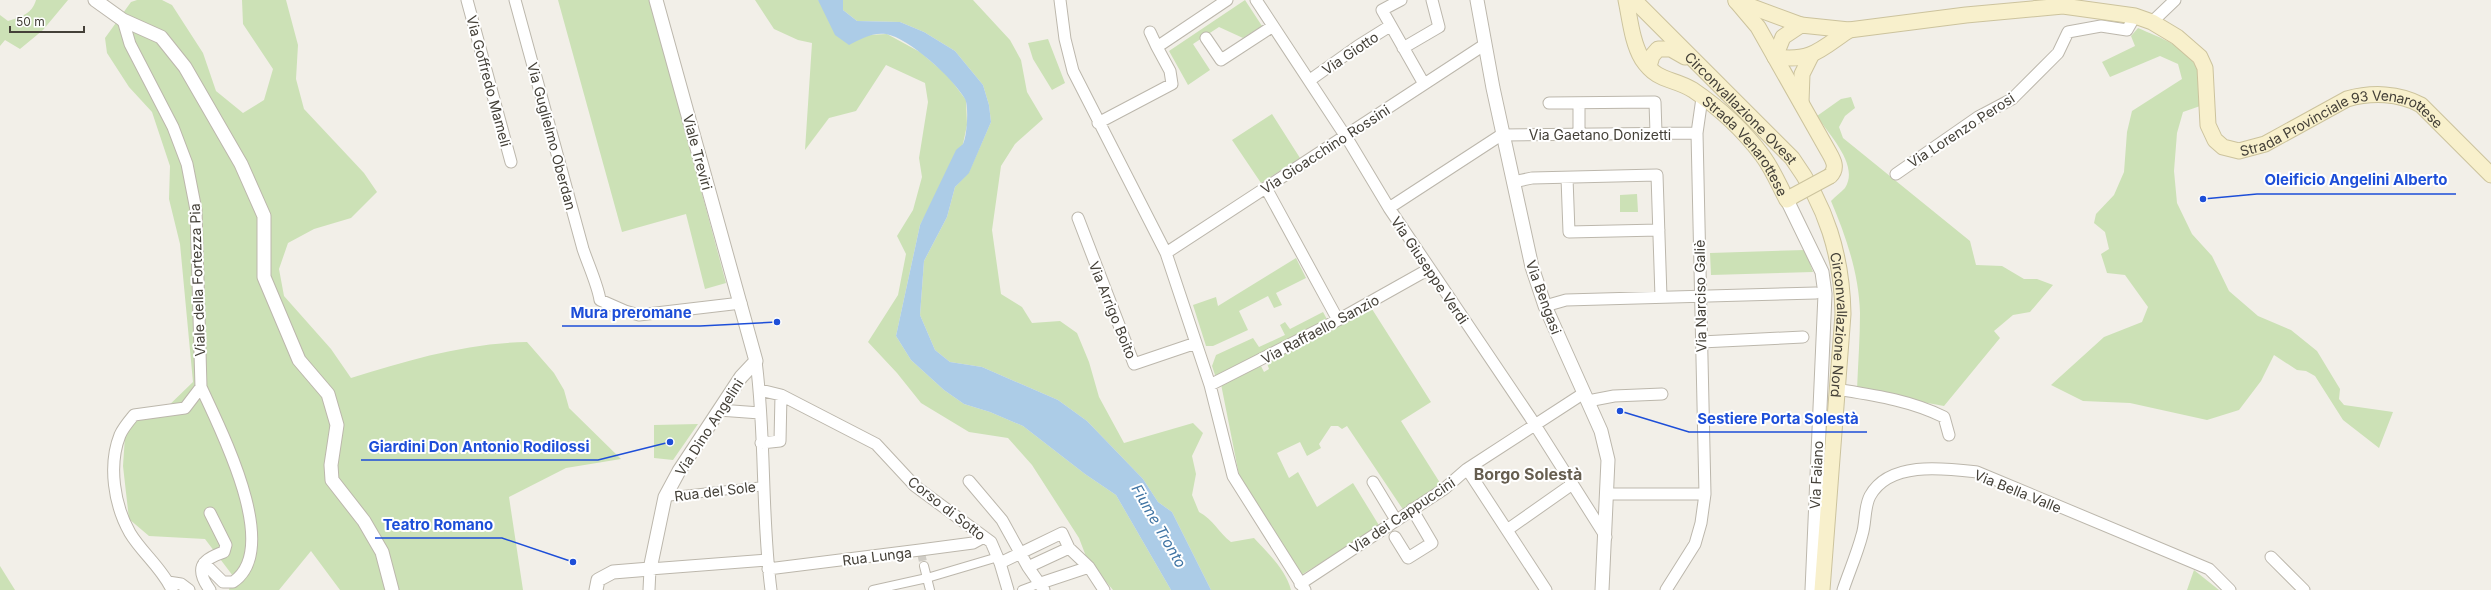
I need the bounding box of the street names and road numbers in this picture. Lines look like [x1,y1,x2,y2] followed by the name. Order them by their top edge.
[463,13,515,149] street label: Via Goffredo Mameli
[1319,28,1381,78] street label: Via Giotto
[1682,48,1802,167] street label: Circonvallazione Ovest
[524,60,580,212] street label: Via Guglielmo Oberdan
[2238,86,2447,159] street label: Strada Provinciale 93 Venarottese
[1904,89,2018,171] street label: Via Lorenzo Perosi
[1699,92,1792,199] street label: Strada Venarottese
[1257,101,1393,197] street label: Via Gioacchino Rossini
[680,112,716,192] street label: Viale Treviri
[1529,126,1671,143] street label: Via Gaetano Donizetti
[186,203,208,357] street label: Viale della Fortezza Pia
[1388,213,1472,327] street label: Via Giuseppe Verdi
[1691,240,1709,352] street label: Via Narciso Galiè
[1827,250,1852,398] street label: Circonvallazione Nord
[1523,258,1565,336] street label: Via Bengasi
[1086,259,1140,361] street label: Via Arrigo Boito
[1258,291,1382,367] street label: Via Raffaello Sanzio
[671,375,747,479] street label: Via Dino Angelini
[1806,440,1826,510] street label: Via Faiano
[1972,466,2064,516] street label: Via Bella Valle
[905,472,989,544] street label: Corso di Sotto
[1346,473,1458,557] street label: Via dei Cappuccini
[673,478,757,504] street label: Rua del Sole
[841,543,913,569] street label: Rua Lunga

